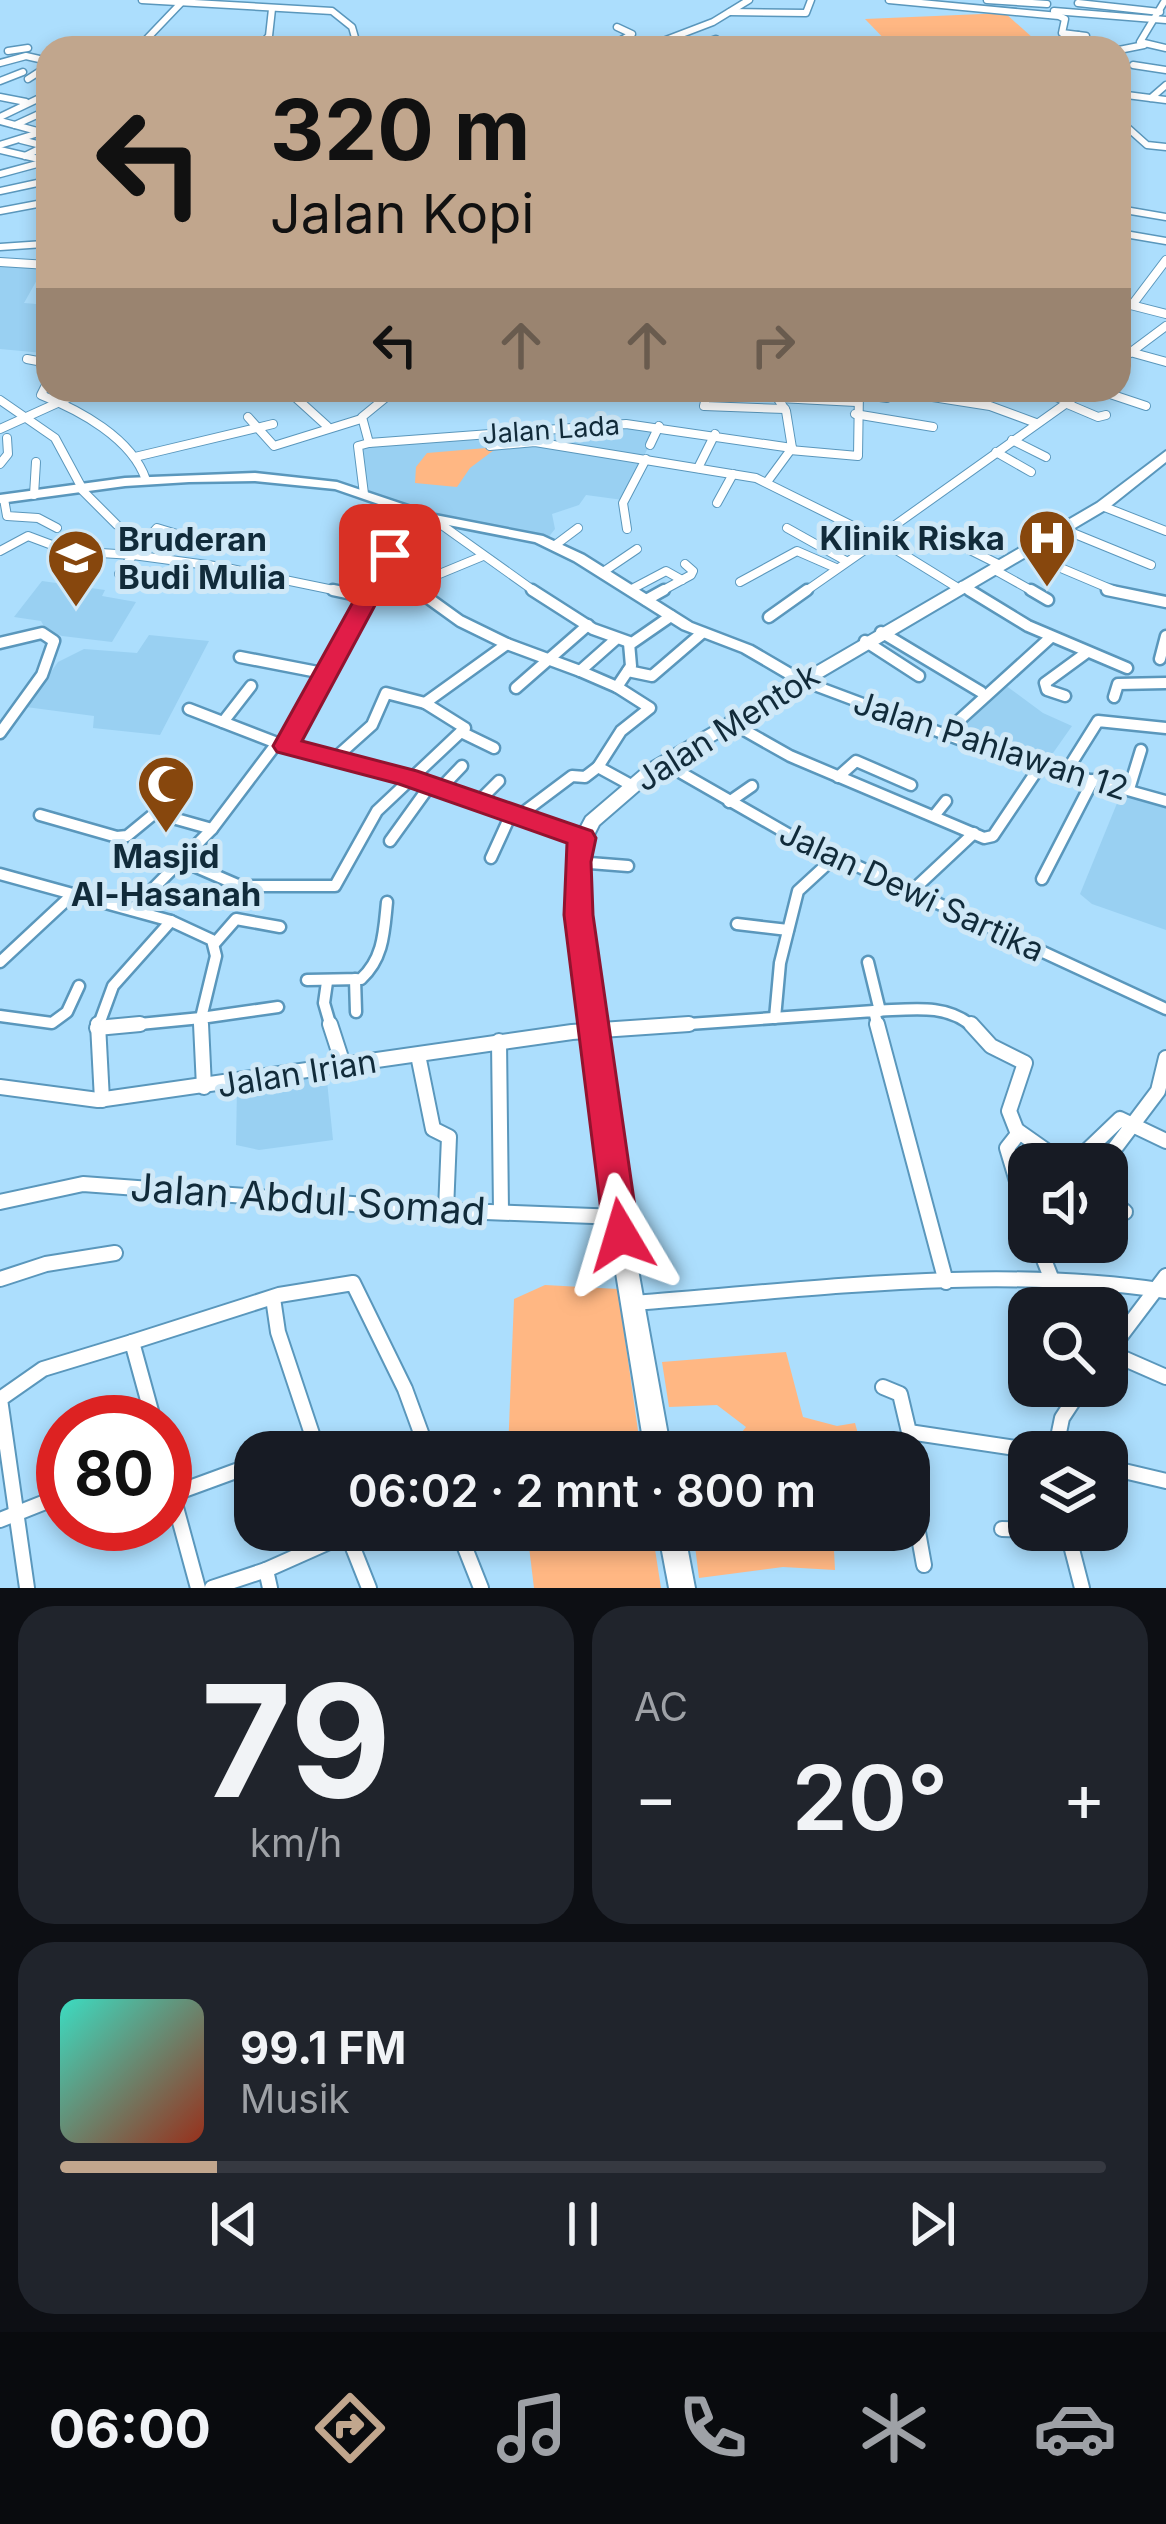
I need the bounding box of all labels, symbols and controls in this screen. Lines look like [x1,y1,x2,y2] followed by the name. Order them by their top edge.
[270,79,530,180] text: 320 m
[72,84,228,240] icon: left
[270,181,534,246] text: Jalan Kopi
[362,312,428,378] icon: left
[488,312,554,378] icon: ahead
[614,312,680,378] icon: ahead
[740,312,806,378] icon: right
[481,408,621,451] street label: Jalan Lada
[339,504,441,606] pin
[1016,507,1078,589] hospital icon: Klinik Riska
[820,518,1005,558] place label: Klinik Riska
[118,519,286,597] place label: Bruderan Budi Mulia
[357,522,423,588] icon: arrive
[45,527,107,609] school or university icon: Bruderan Budi Mulia
[628,655,826,799] street label: Jalan Mentok
[849,682,1133,808] street label: Jalan Pahlawan 12
[135,753,197,835] mosque icon: Masjid Al-Hasanah
[773,812,1051,970] street label: Jalan Dewi Sartika
[71,836,261,914] place label: Masjid Al-Hasanah
[215,1041,379,1105] street label: Jalan Irian
[1008,1143,1128,1551] map controls
[1008,1143,1128,1263] button: sound
[129,1163,487,1234] street label: Jalan Abdul Somad
[558,1172,684,1298] position arrow
[1008,1287,1128,1407] button: search
[36,1395,192,1551] speed limit sign: 80
[1008,1431,1128,1551] button: layers
[348,1463,816,1518] text: 06:02 · 2 mnt · 800 m
[201,1646,391,1835] text: 79
[634,1683,688,1730] text: AC
[792,1743,948,1852] text: 20°
[634,1757,678,1837] text: −
[1062,1757,1106,1837] text: +
[250,1819,342,1866] text: km/h
[240,2020,407,2075] text: 99.1 FM
[240,2075,350,2122] text: Musik
[201,2191,267,2257] icon: previous
[550,2191,616,2257] icon: pause
[899,2191,965,2257] icon: next
[308,2386,392,2470] icon: directions
[490,2386,574,2470] icon: music
[671,2386,755,2470] icon: phone
[852,2386,936,2470] icon: climate
[1033,2386,1117,2470] icon: car
[49,2396,211,2461] text: 06:00

